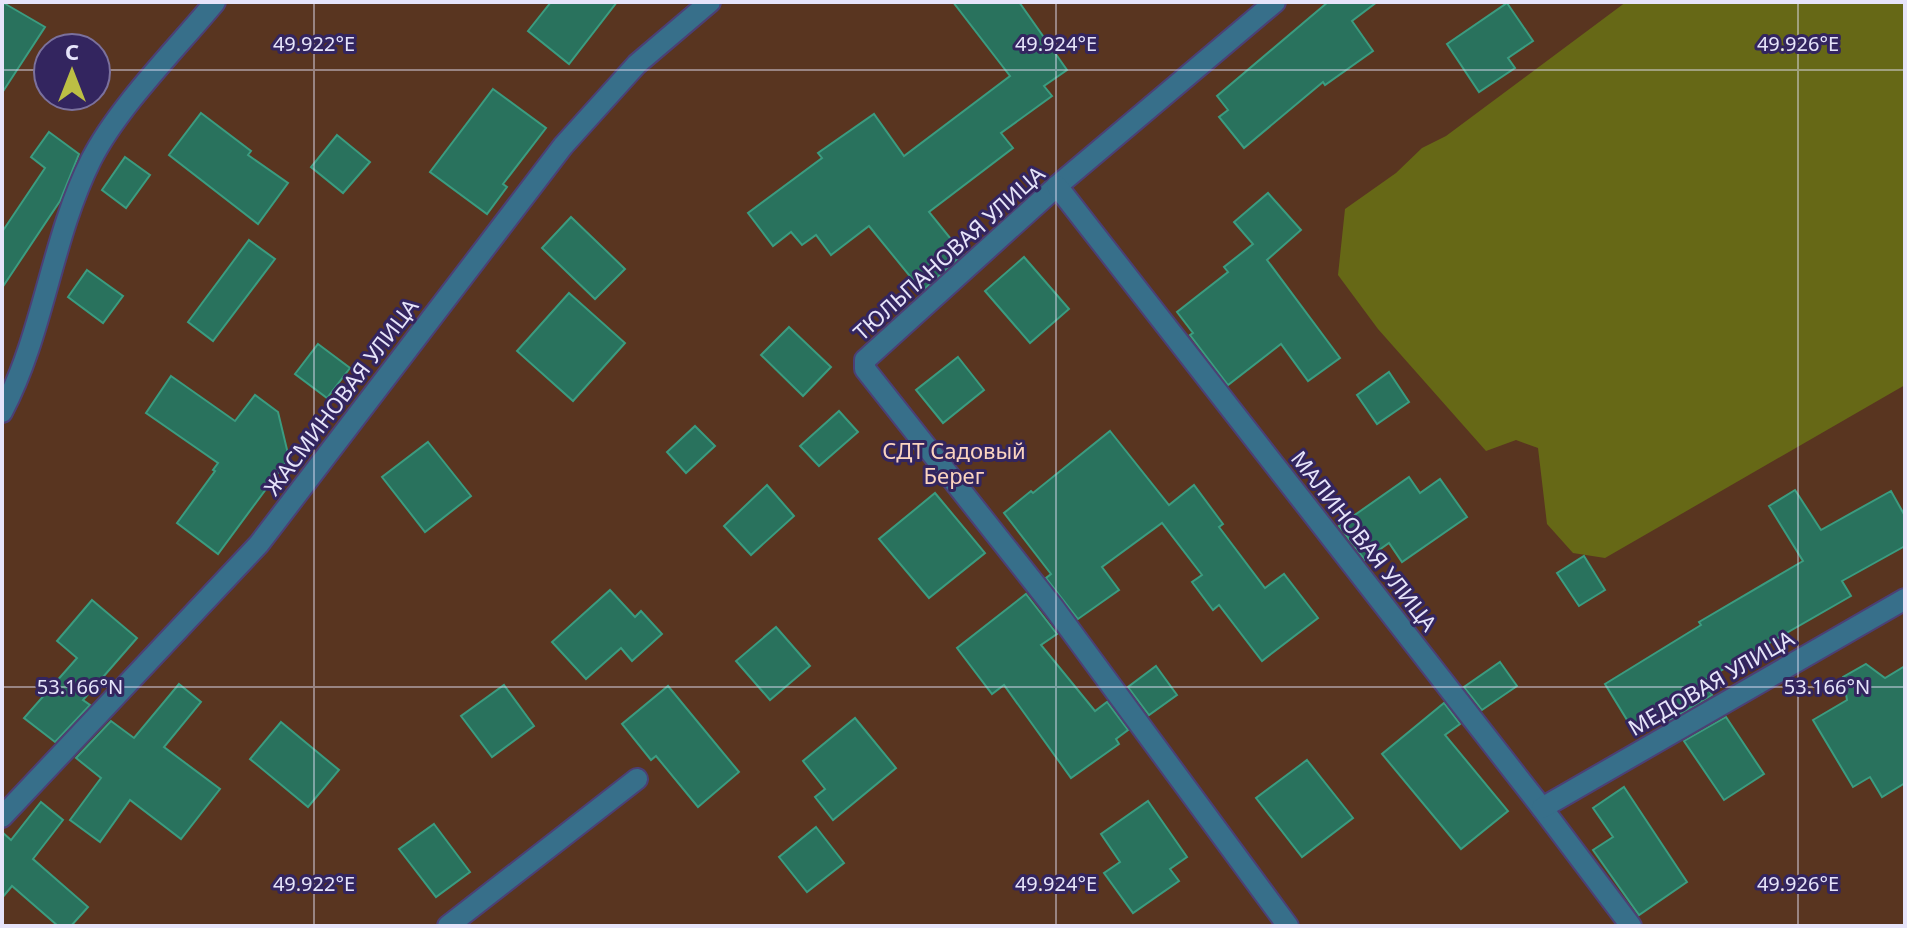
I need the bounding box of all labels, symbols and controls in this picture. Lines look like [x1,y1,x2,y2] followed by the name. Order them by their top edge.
[273,30,355,57] text: 49.922°E
[1015,30,1097,57] text: 49.924°E
[1757,30,1839,57] text: 49.926°E
[32,32,112,112] north arrow
[65,36,79,66] text: С
[846,158,1051,346] street label: ТЮЛЬПАНОВАЯ УЛИЦА
[256,291,425,501] street label: ЖАСМИНОВАЯ УЛИЦА
[882,435,1026,490] park label: СДТ Садовый Берег
[1285,444,1445,637] street label: МАЛИНОВАЯ УЛИЦА
[1622,622,1800,742] street label: МЕДОВАЯ УЛИЦА
[37,673,123,700] text: 53.166°N
[1784,673,1870,700] text: 53.166°N
[273,870,355,897] text: 49.922°E
[1015,870,1097,897] text: 49.924°E
[1757,870,1839,897] text: 49.926°E

